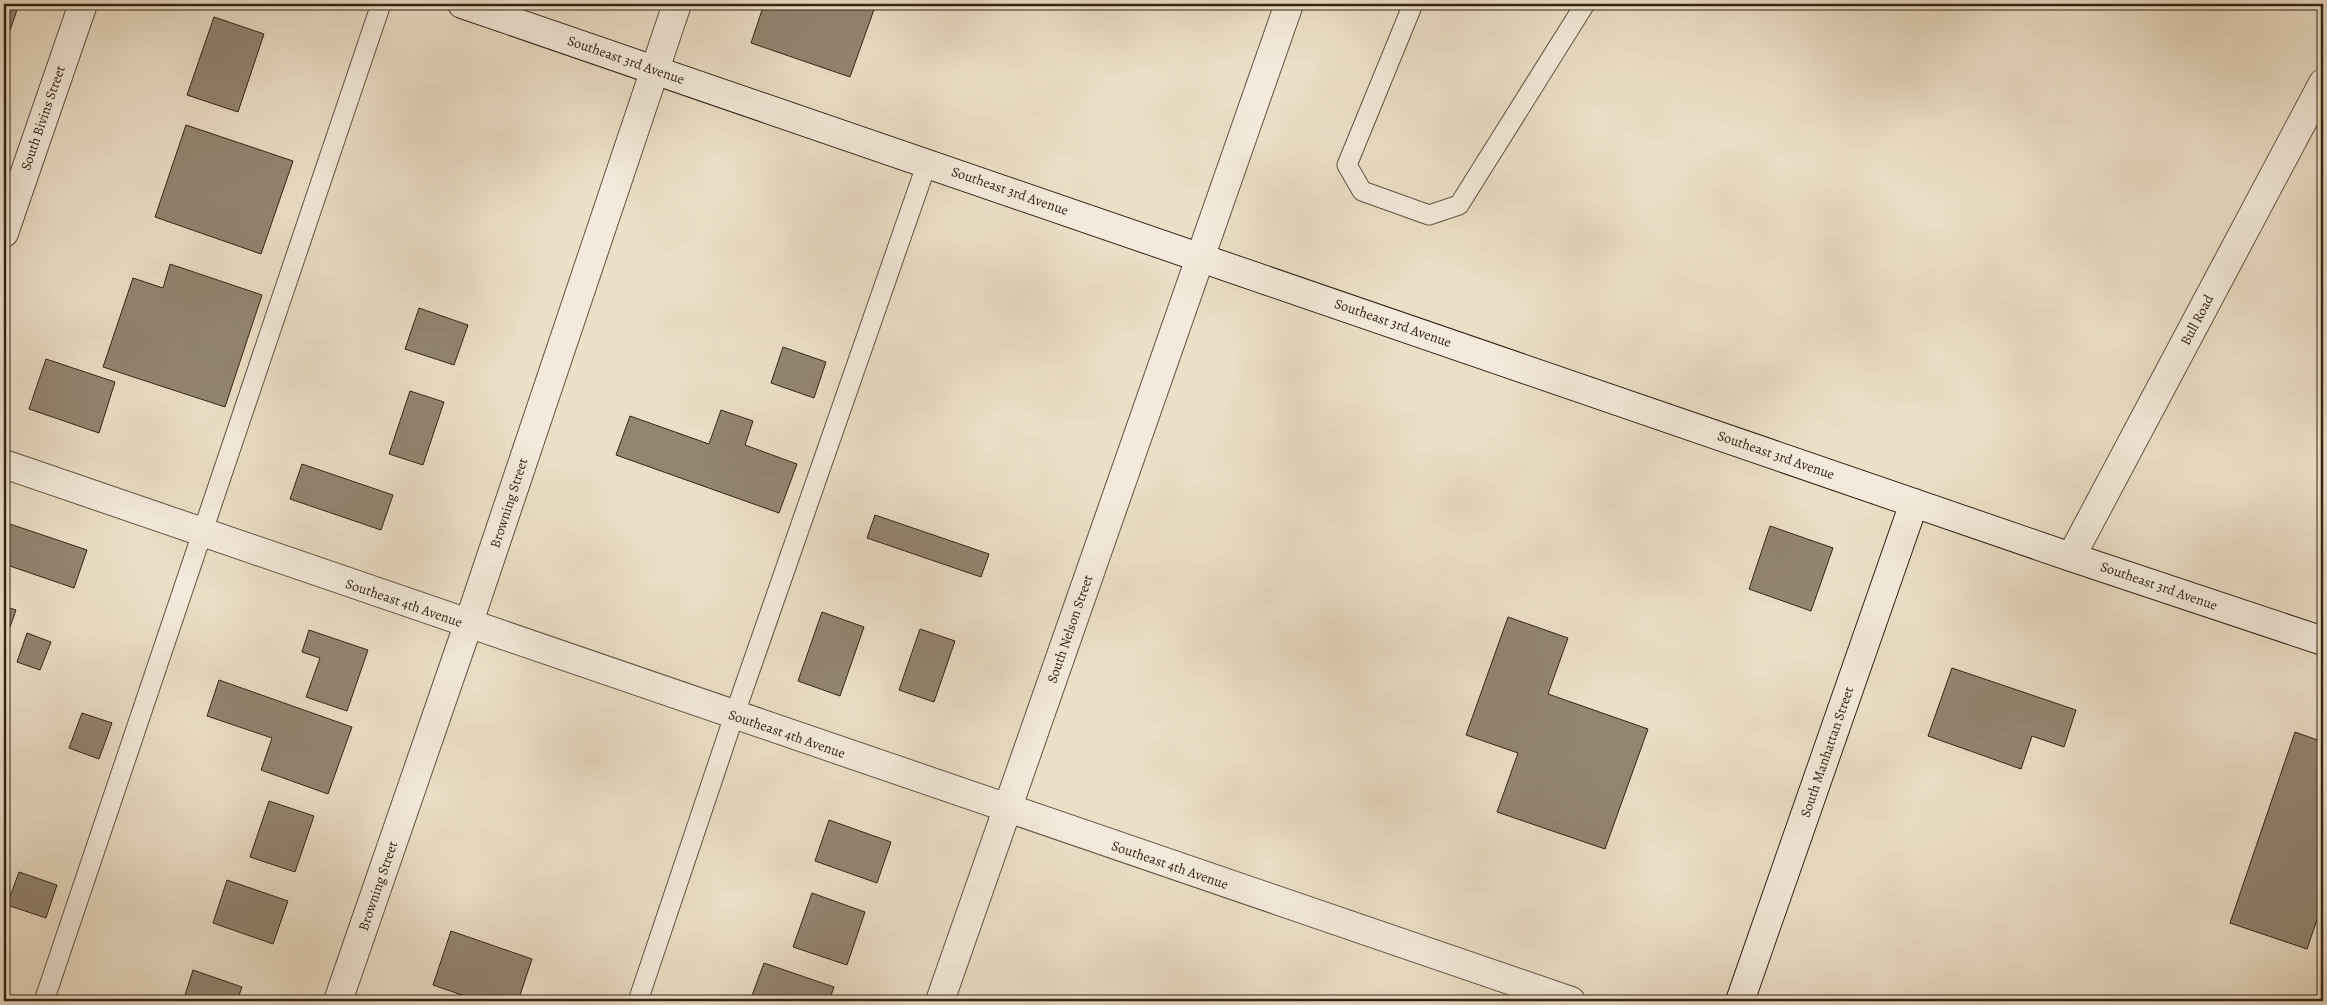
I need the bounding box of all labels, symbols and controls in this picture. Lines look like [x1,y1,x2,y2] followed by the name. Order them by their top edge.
[565,31,687,89] street label: Southeast 3rd Avenue
[16,63,70,173] street label: South Bivins Street
[949,162,1071,220] street label: Southeast 3rd Avenue
[2176,291,2218,349] street label: Bull Road
[1332,294,1454,352] street label: Southeast 3rd Avenue
[1715,426,1837,484] street label: Southeast 3rd Avenue
[486,455,533,550] street label: Browning Street
[2098,557,2220,615] street label: Southeast 3rd Avenue
[1043,572,1098,686] street label: South Nelson Street
[343,574,465,632] street label: Southeast 4th Avenue
[1796,684,1858,820] street label: South Manhattan Street
[726,705,848,763] street label: Southeast 4th Avenue
[1109,836,1231,894] street label: Southeast 4th Avenue
[354,838,402,933] street label: Browning Street

